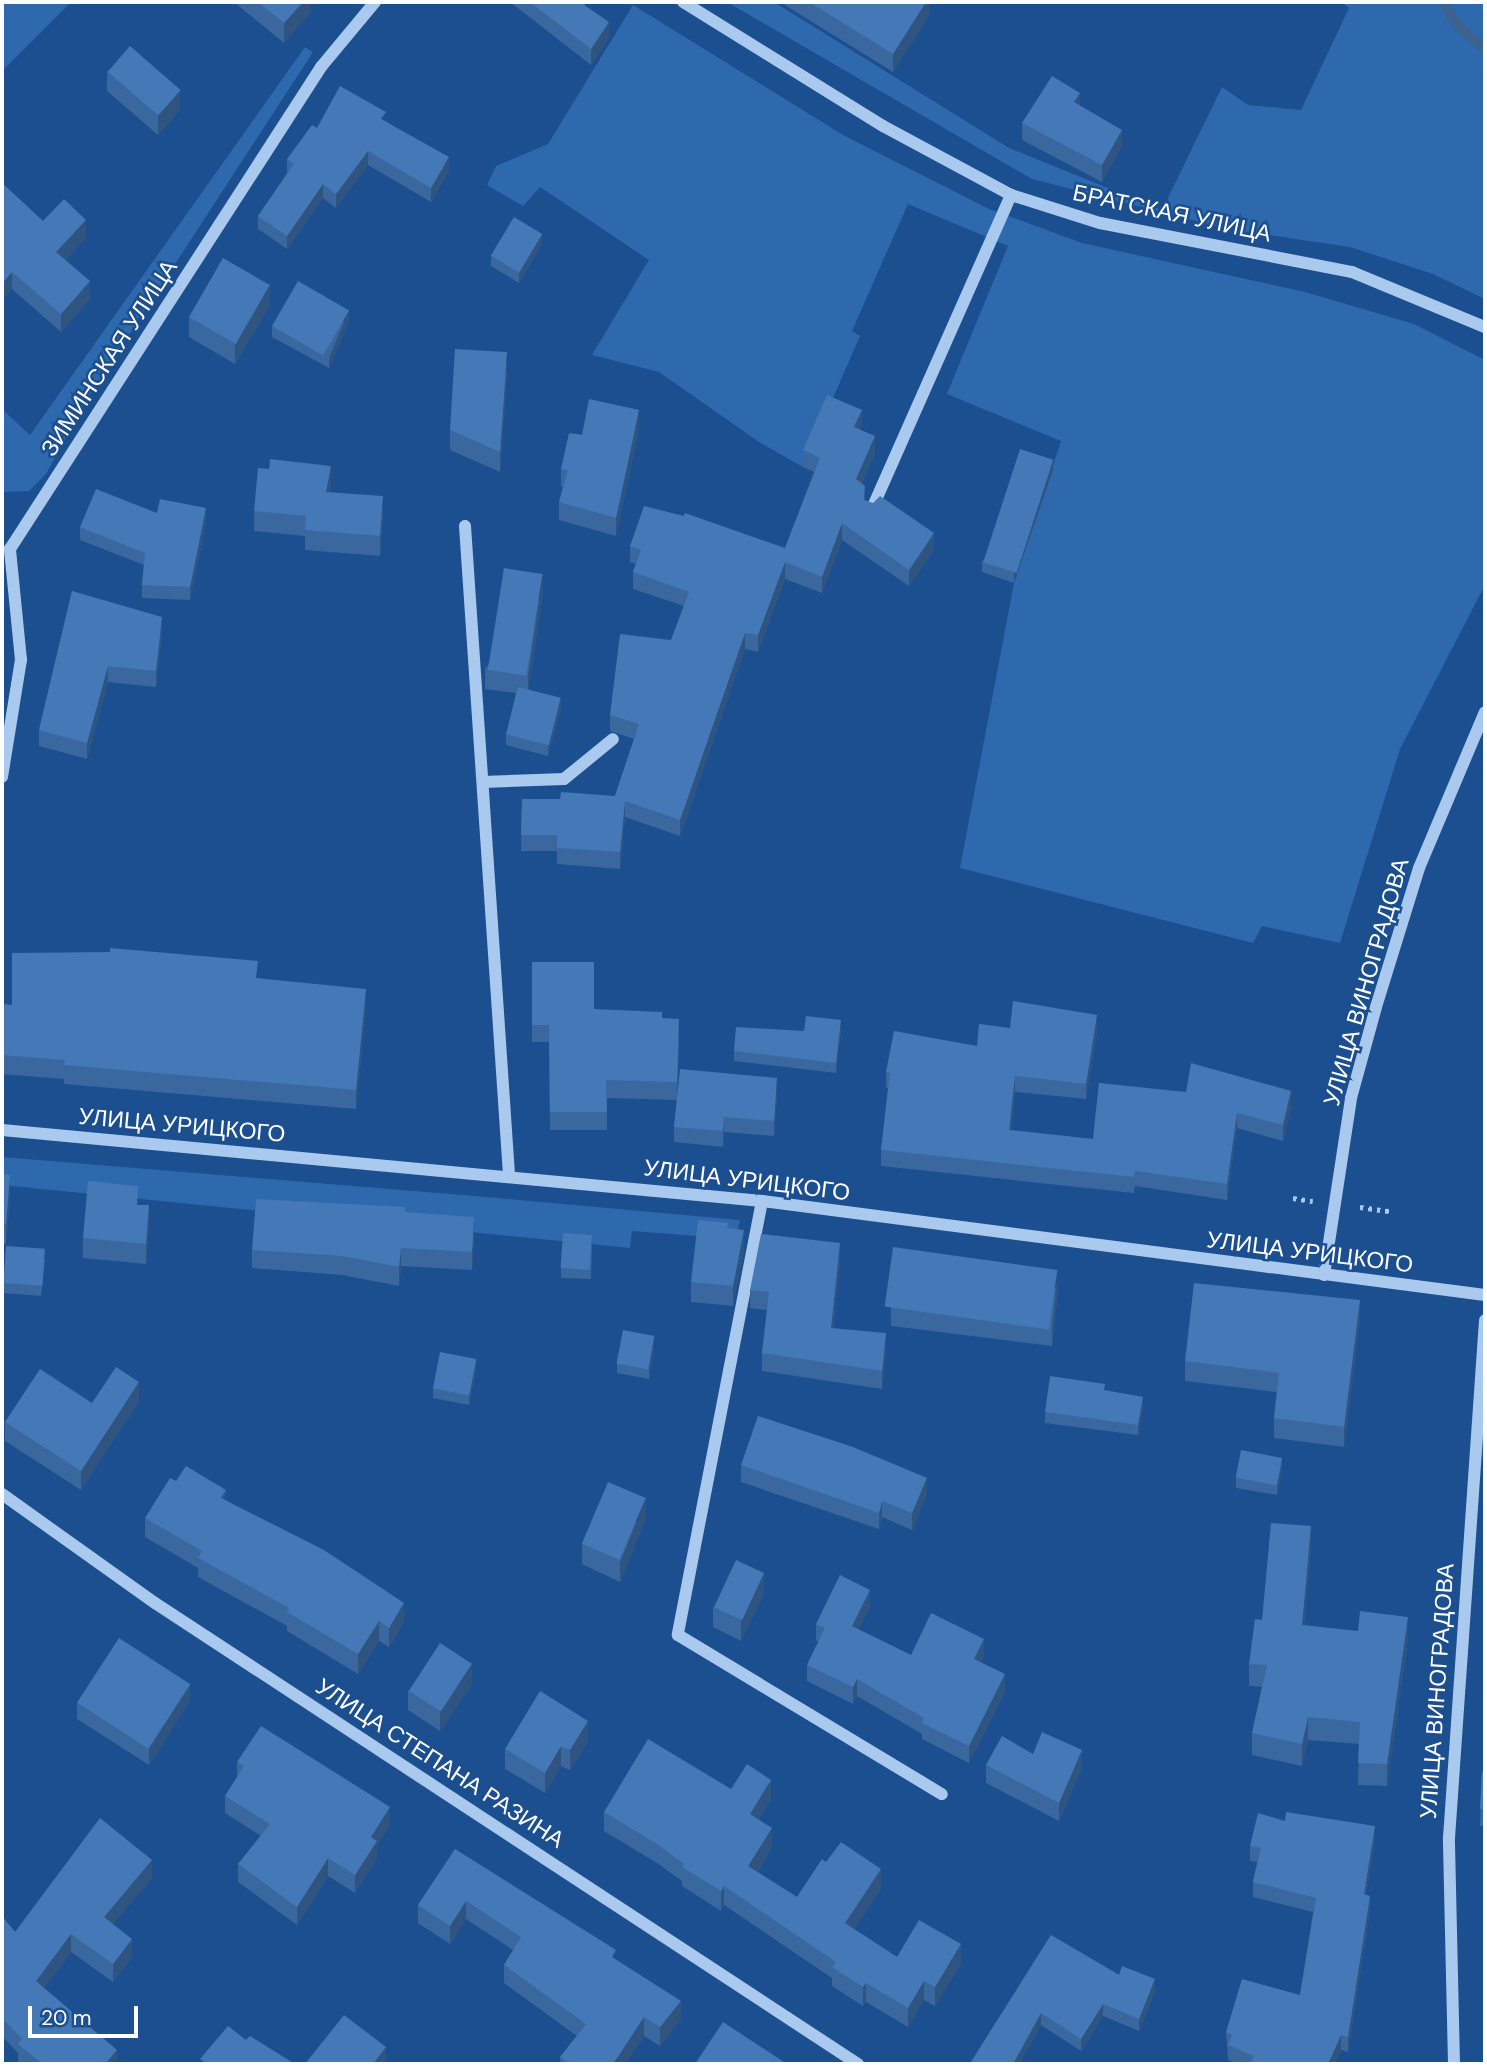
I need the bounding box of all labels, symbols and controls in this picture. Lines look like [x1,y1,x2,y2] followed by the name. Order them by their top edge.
[1070,178,1274,248] street label: БРАТСКАЯ УЛИЦА
[35,255,183,461] street label: ЗИМИНСКАЯ УЛИЦА
[1317,855,1415,1109] street label: УЛИЦА ВИНОГРАДОВА
[77,1102,287,1148] street label: УЛИЦА УРИЦКОГО
[642,1154,852,1206] street label: УЛИЦА УРИЦКОГО
[1205,1226,1415,1278] street label: УЛИЦА УРИЦКОГО
[1414,1562,1460,1820] street label: УЛИЦА ВИНОГРАДОВА
[311,1672,569,1854] street label: УЛИЦА СТЕПАНА РАЗИНА
[32,1993,142,2037] scale bar
[41,2004,92,2032] text: 20 m

